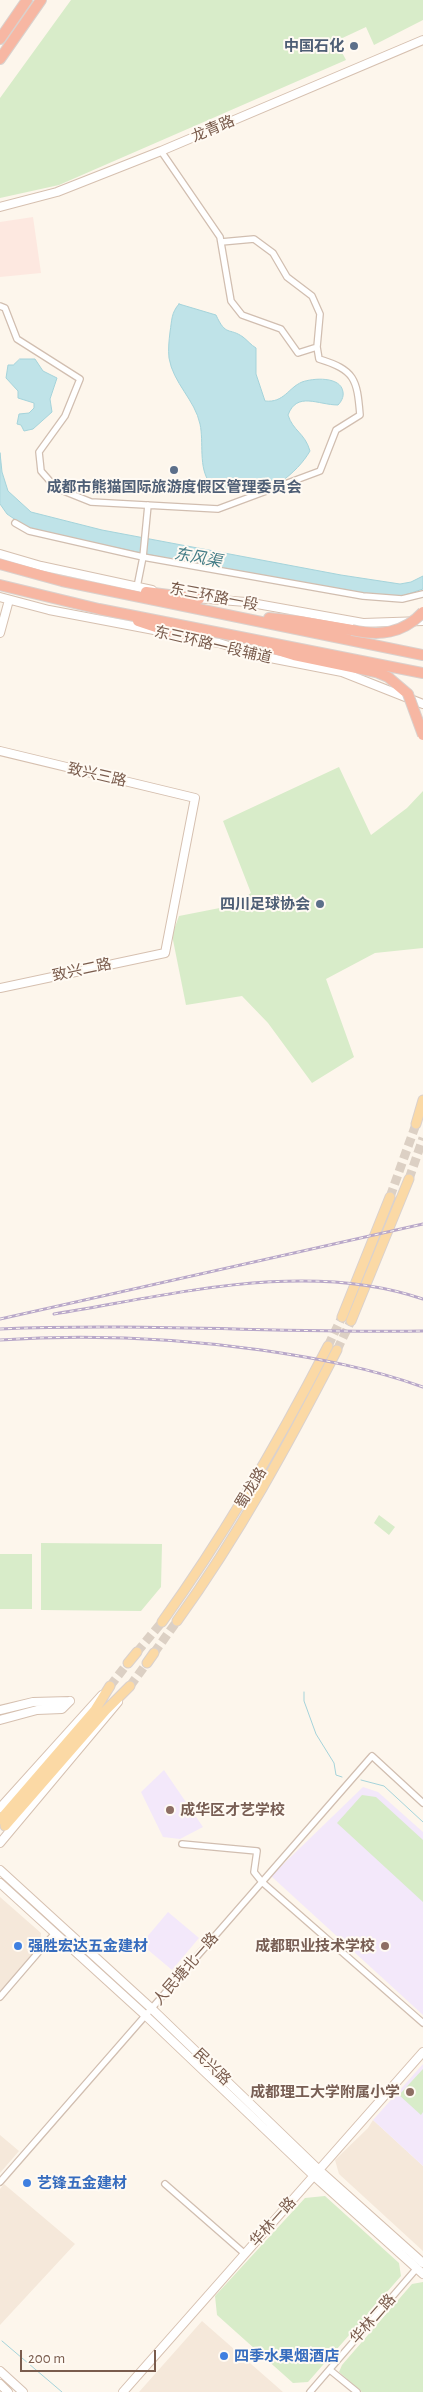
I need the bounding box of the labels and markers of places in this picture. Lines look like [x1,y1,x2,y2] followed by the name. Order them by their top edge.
[284,37,344,55] place label: 中国石化
[348,40,360,52] marker: 中国石化
[168,464,180,476] marker: 成都市熊猫国际旅游度假区管理委员会
[47,478,301,496] place label: 成都市熊猫国际旅游度假区管理委员会
[220,895,310,913] place label: 四川足球协会
[314,898,326,910] marker: 四川足球协会
[180,1801,285,1819] place label: 成华区才艺学校
[164,1804,176,1816] marker: 成华区才艺学校
[28,1937,148,1955] place label: 强胜宏达五金建材
[255,1937,375,1955] place label: 成都职业技术学校
[12,1940,24,1952] marker: 强胜宏达五金建材
[379,1940,391,1952] marker: 成都职业技术学校
[250,2083,400,2101] place label: 成都理工大学附属小学
[404,2086,416,2098] marker: 成都理工大学附属小学
[37,2174,127,2192] place label: 艺锋五金建材
[21,2177,33,2189] marker: 艺锋五金建材
[234,2347,339,2365] place label: 四季水果烟酒店
[218,2350,230,2362] marker: 四季水果烟酒店

